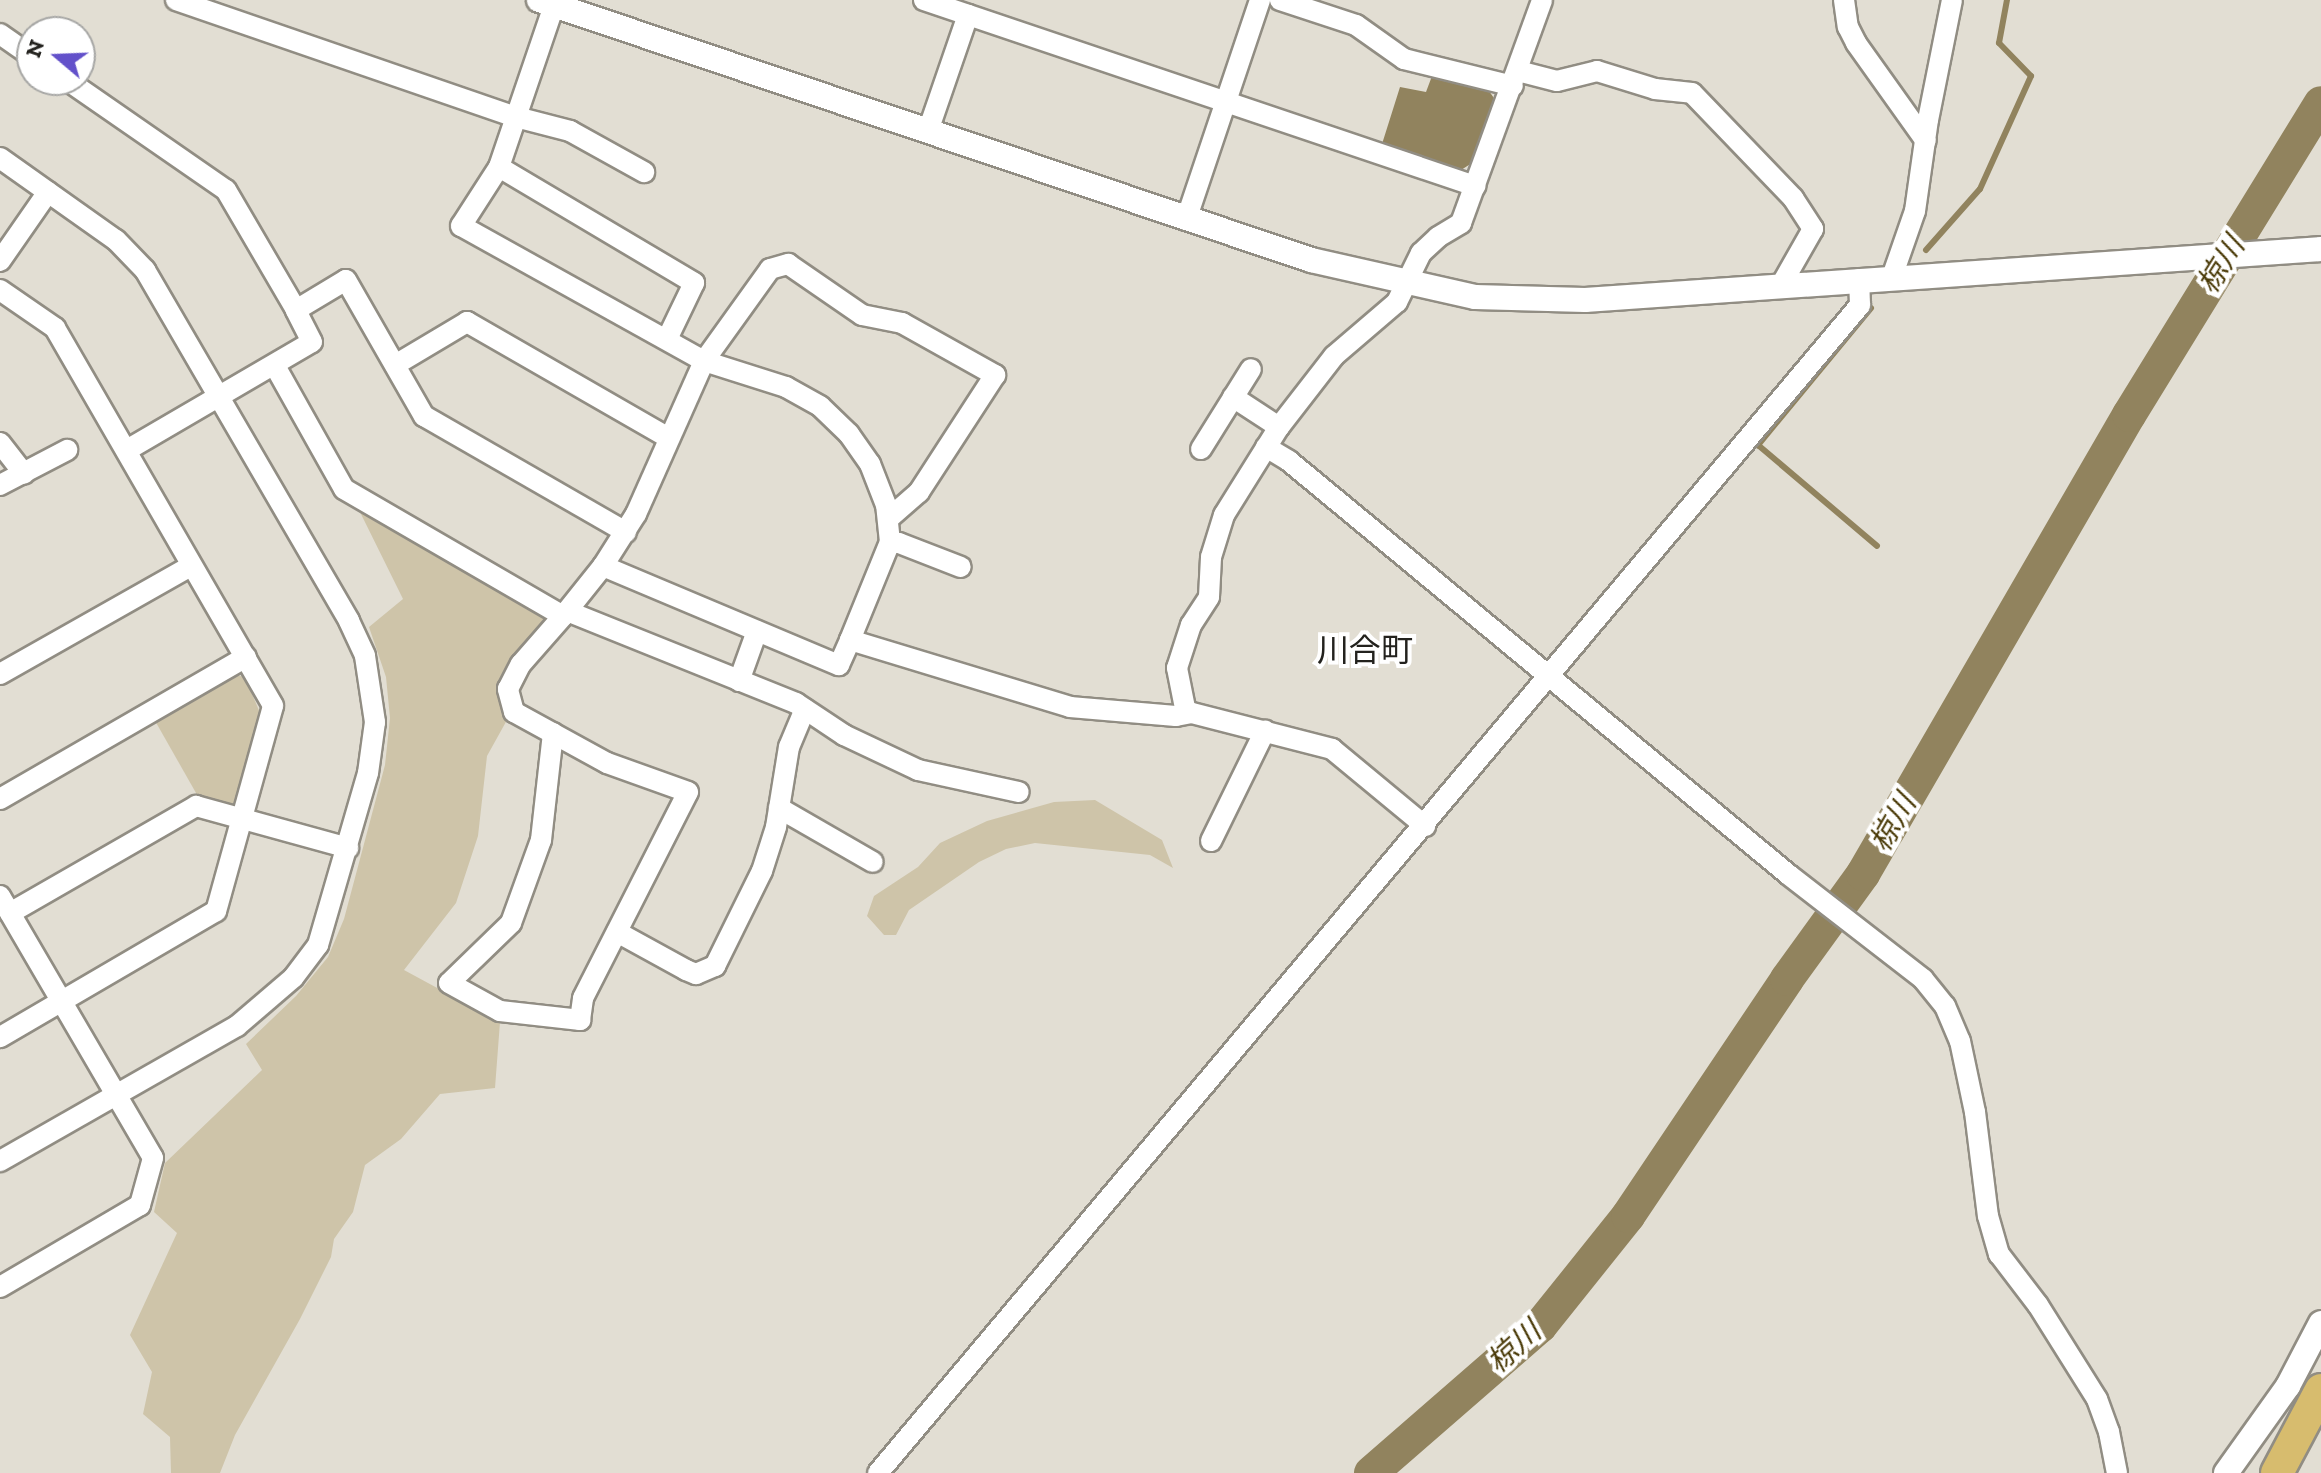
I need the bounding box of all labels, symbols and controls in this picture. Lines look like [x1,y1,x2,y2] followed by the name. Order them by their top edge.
[16,16,96,96] north arrow
[19,36,50,61] text: N
[2190,230,2252,300] water label: 椋川
[1317,631,1413,669] district label: 川合町
[1862,788,1924,858] water label: 椋川
[1480,1314,1548,1380] water label: 椋川

